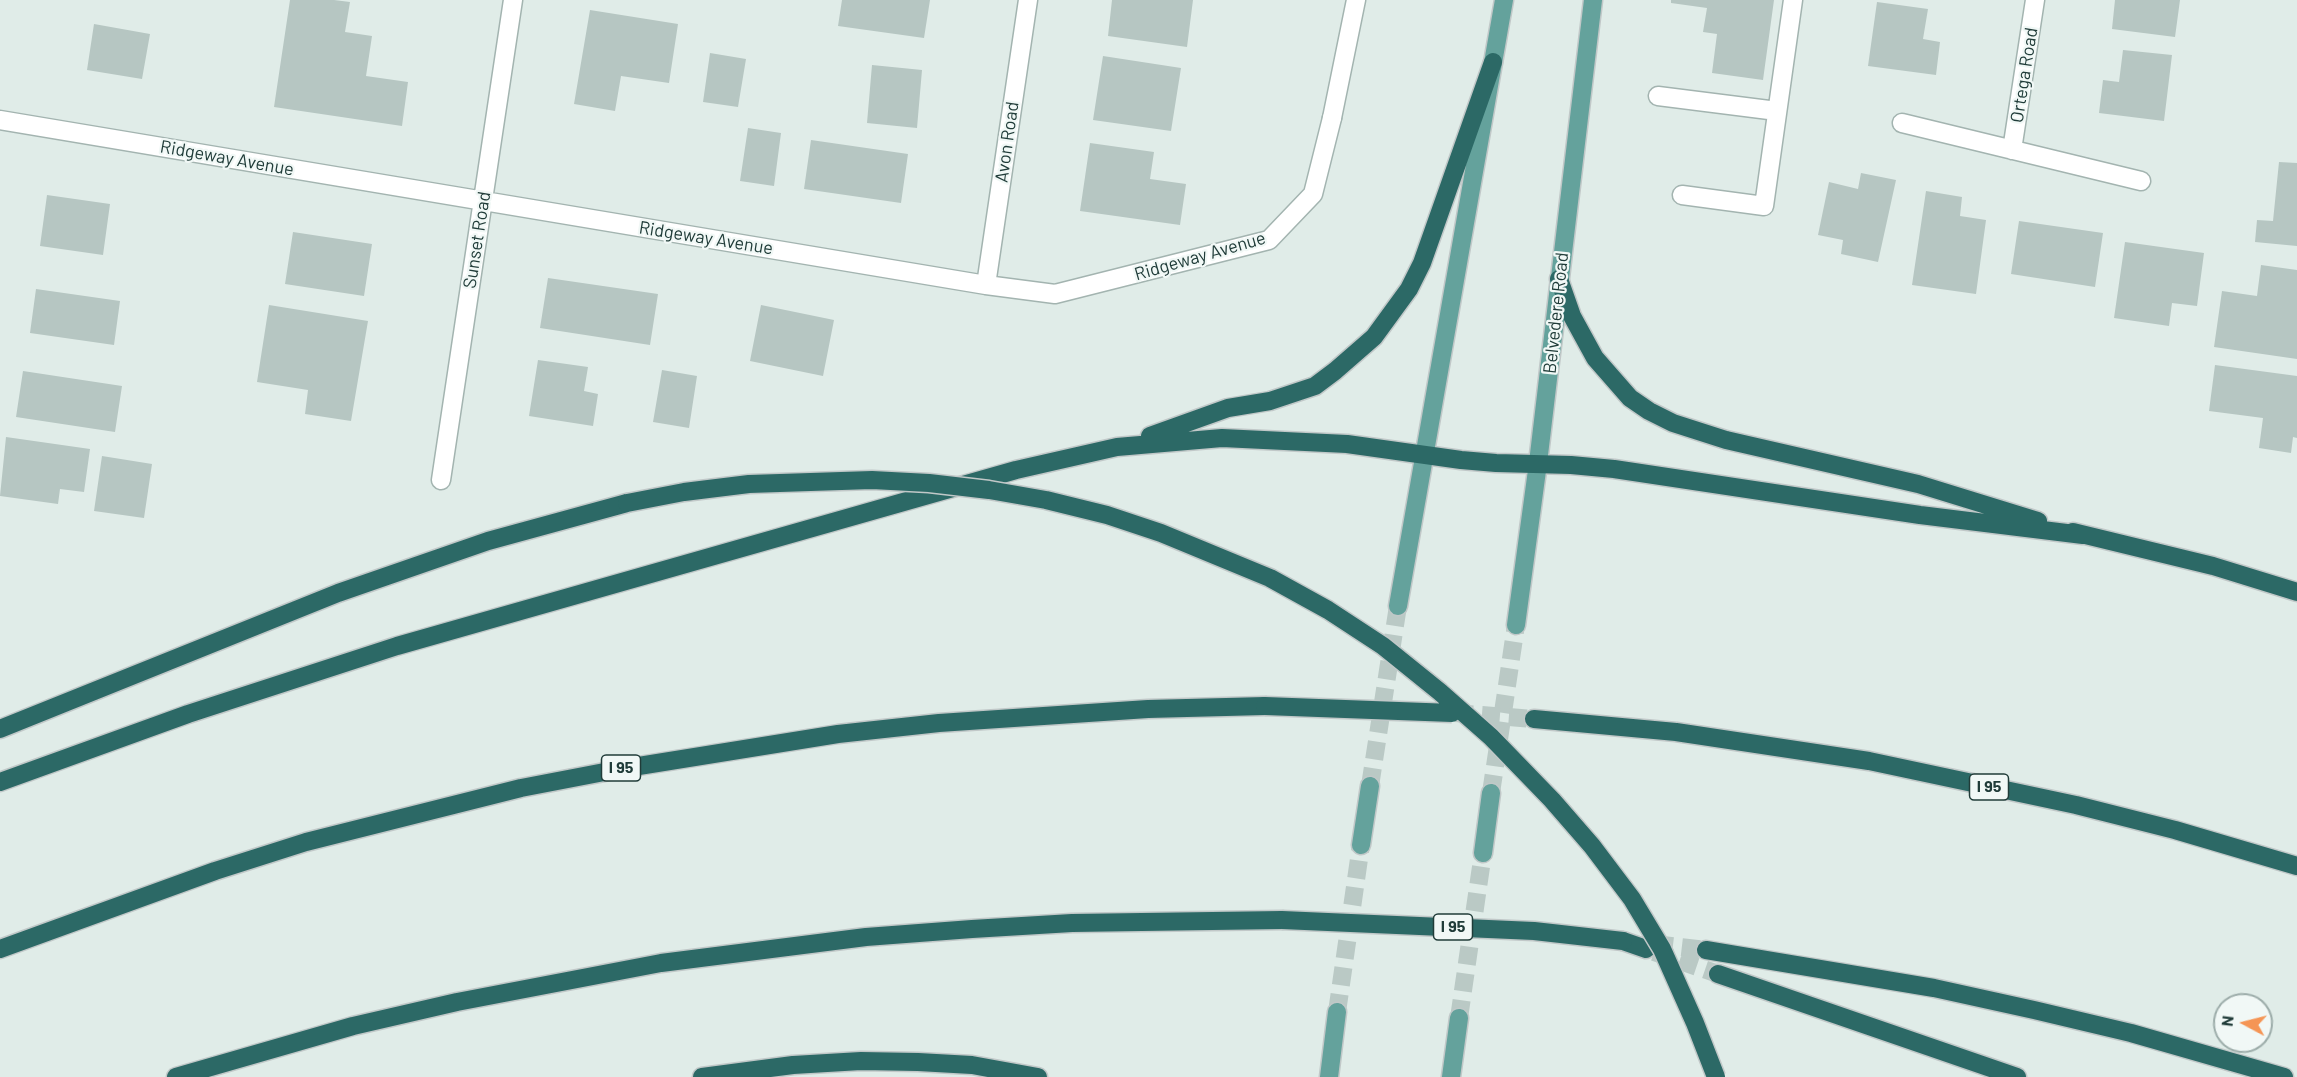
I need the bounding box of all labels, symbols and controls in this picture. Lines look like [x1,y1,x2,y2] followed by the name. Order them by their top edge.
[2006,26,2042,124] street label: Ortega Road
[991,100,1023,184] street label: Avon Road
[158,136,296,180] street label: Ridgeway Avenue
[459,190,495,290] street label: Sunset Road
[637,217,775,259] street label: Ridgeway Avenue
[1132,227,1268,285] street label: Ridgeway Avenue
[1539,251,1573,375] street label: Belvedere Road
[602,755,640,781] road number: I 95
[1970,774,2008,800] road number: I 95
[1434,914,1472,940] road number: I 95
[2213,993,2273,1053] north arrow
[2217,1015,2237,1027] text: N

